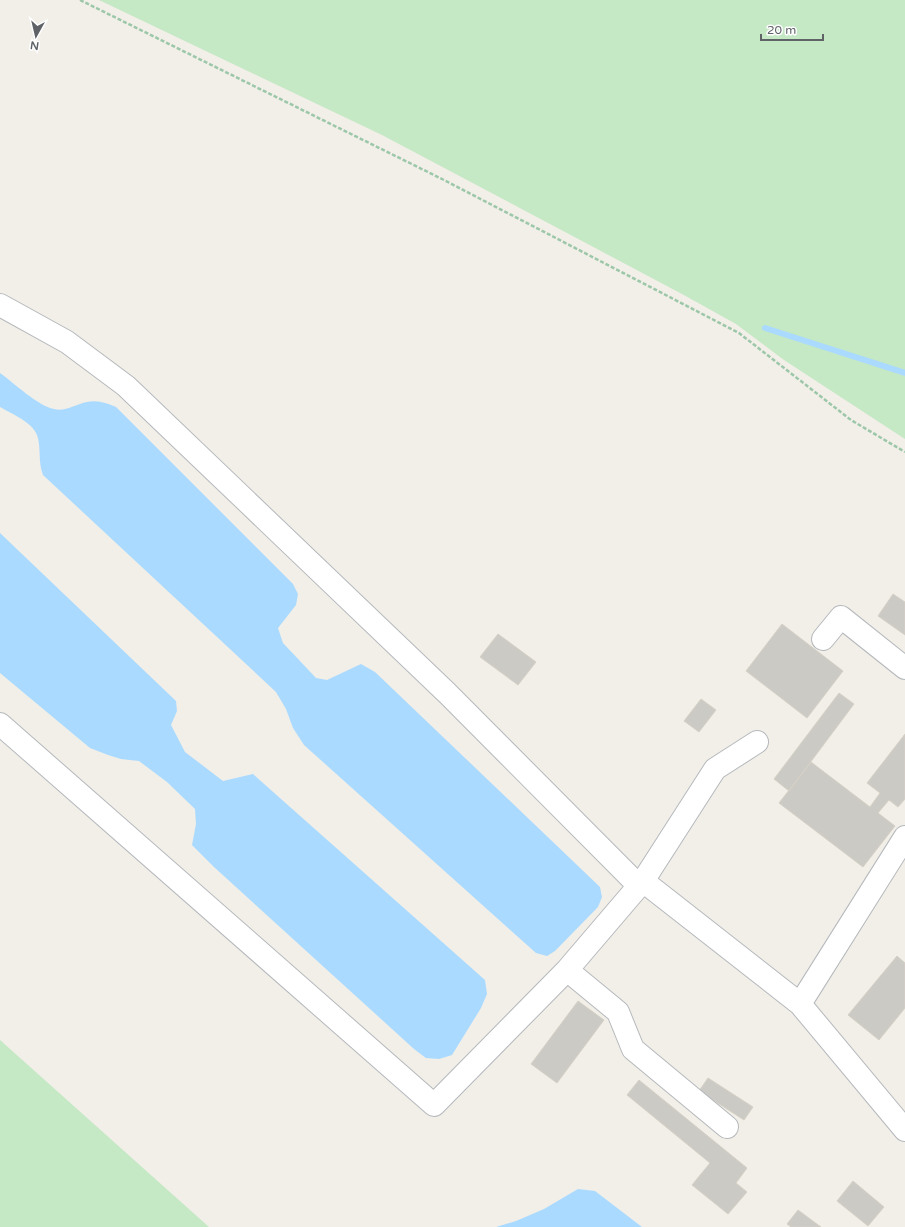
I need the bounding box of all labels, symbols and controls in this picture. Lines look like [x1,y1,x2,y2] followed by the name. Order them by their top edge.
[16,16,56,56] north arrow
[761,16,823,42] scale bar
[767,23,796,37] text: 20 m
[29,38,40,52] text: N

